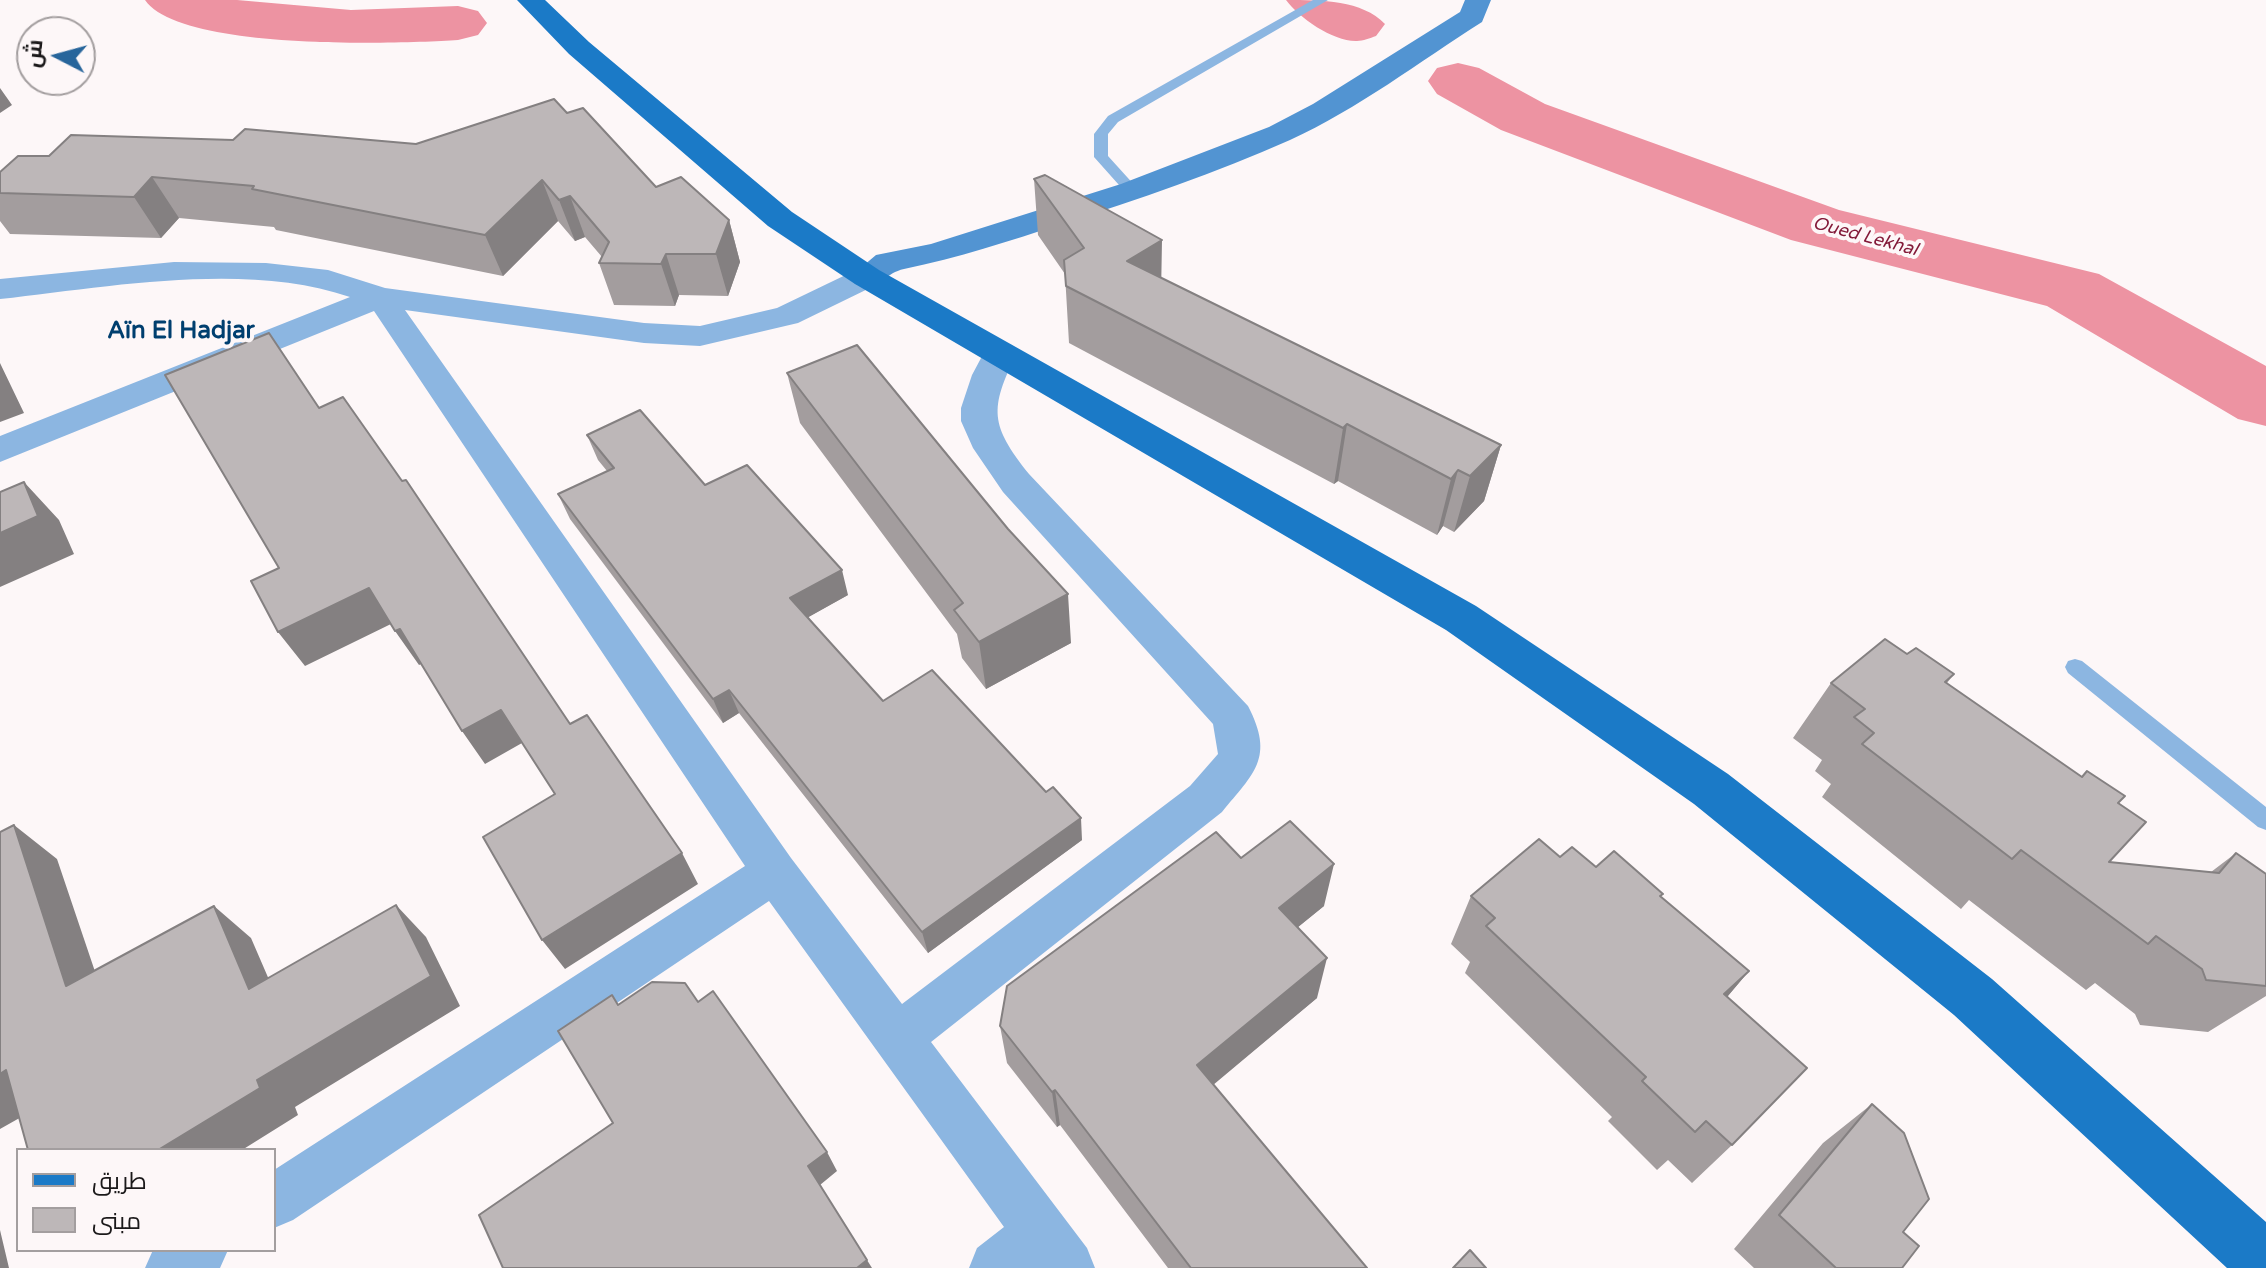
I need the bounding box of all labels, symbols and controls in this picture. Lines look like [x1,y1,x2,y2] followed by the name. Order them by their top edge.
[16,16,96,96] north arrow
[20,38,49,69] text: ش
[1810,213,1920,261] water label: Oued Lekhal
[107,318,255,346] district label: Aïn El Hadjar
[16,1148,276,1252] legend
[92,1167,147,1196] text: طريق
[92,1207,141,1236] text: مبنى

